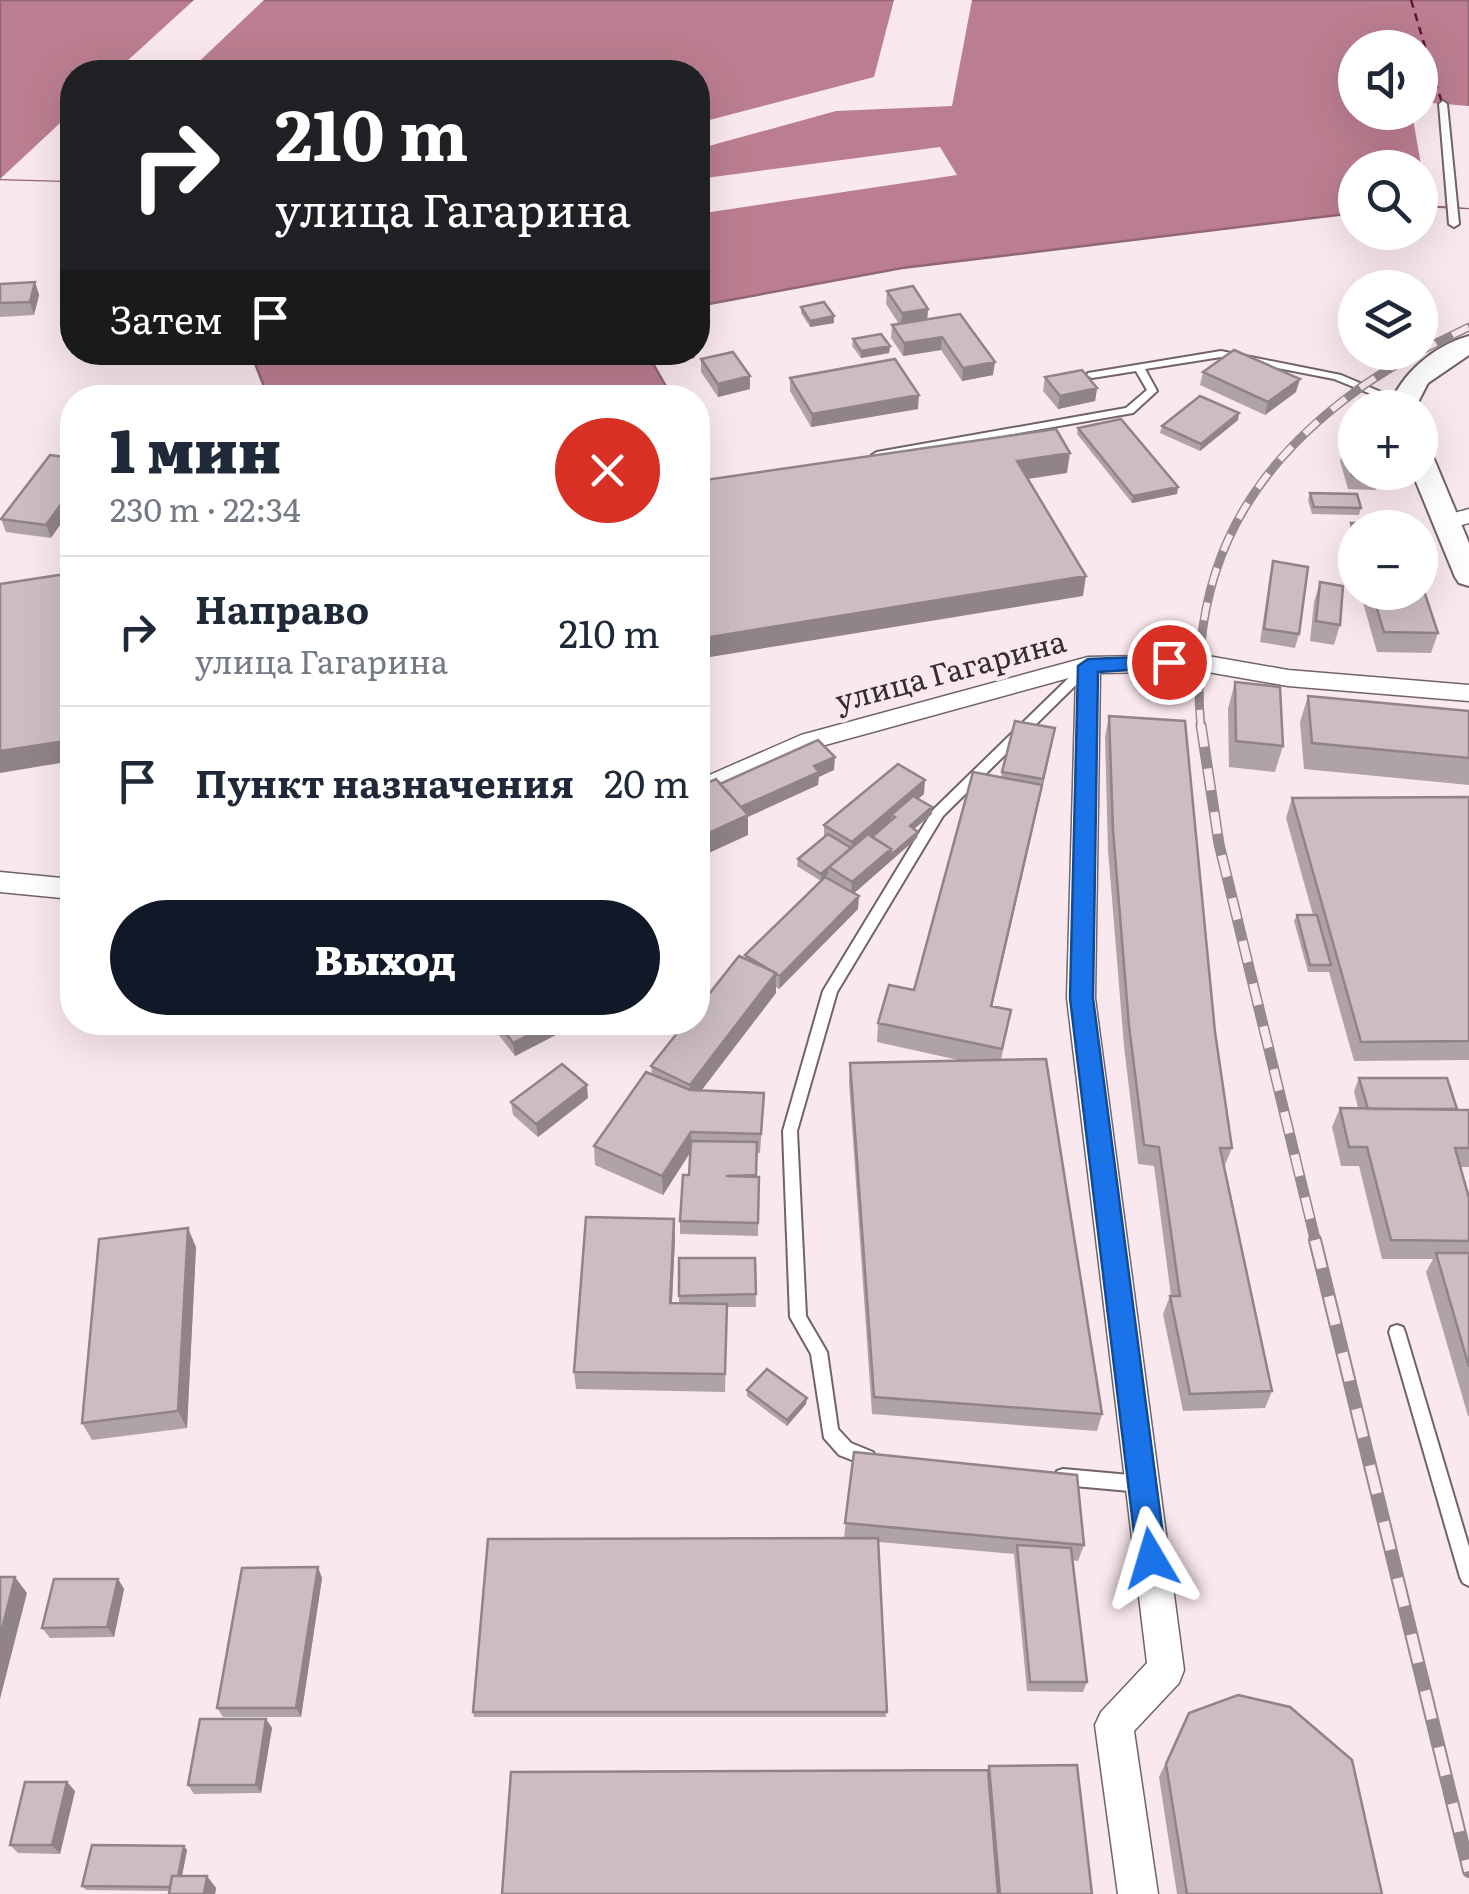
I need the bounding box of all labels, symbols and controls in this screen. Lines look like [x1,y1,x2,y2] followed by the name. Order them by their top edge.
[1338,30,1438,610] map controls
[1338,30,1438,130] button: sound
[275,79,468,183] text: 210 m
[110,100,240,230] icon: right
[1338,150,1438,250] button: search
[275,174,631,241] text: улица Гагарина
[1338,270,1438,370] button: layers
[110,289,223,346] text: Затем
[243,290,298,345] icon: arrive
[1338,390,1438,490] button: +
[110,402,281,491] text: 1 мин
[555,418,660,523] button: close
[110,484,301,532] text: 230 m · 22:34
[1338,510,1438,610] button: −
[195,579,369,636] text: Направо
[559,603,660,660] text: 210 m
[110,604,165,659] icon: right
[830,617,1071,721] street label: улица Гагарина
[1127,620,1212,705] pin
[1142,635,1197,690] icon: arrive
[195,636,448,684] text: улица Гагарина
[195,753,574,810] text: Пункт назначения
[604,753,690,810] text: 20 m
[110,754,165,809] icon: arrive
[110,900,660,1015] button: Выход
[1099,1506,1203,1610] position arrow

